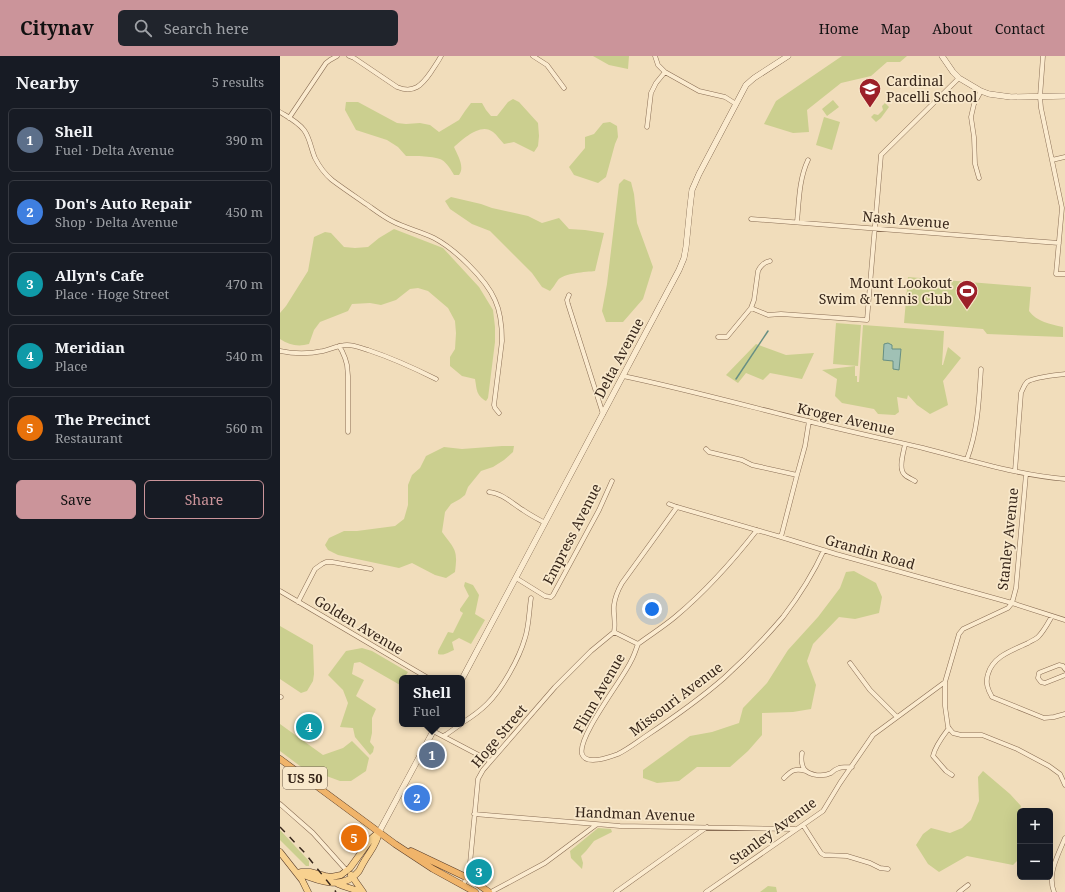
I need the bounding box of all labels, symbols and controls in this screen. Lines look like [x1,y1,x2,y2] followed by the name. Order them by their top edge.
[118,10,398,46] search box
[20,15,94,41] text: Citynav
[132,17,154,39] icon: search
[164,18,249,38] text: Search here
[819,19,859,38] text: Home
[881,19,910,38] text: Map
[932,19,973,38] text: About
[995,19,1045,38] text: Contact
[16,71,79,94] text: Nearby
[886,71,978,106] place label: Cardinal Pacelli School
[212,73,264,91] text: 5 results
[857,76,883,109] school or university icon: Cardinal Pacelli School
[55,121,93,141] text: Shell
[26,131,34,149] text: 1
[226,131,263,149] text: 390 m
[55,141,174,159] text: Fuel · Delta Avenue
[55,193,192,213] text: Don's Auto Repair
[26,203,34,221] text: 2
[226,203,263,221] text: 450 m
[862,206,950,233] street label: Nash Avenue
[55,213,178,231] text: Shop · Delta Avenue
[55,265,144,285] text: Allyn's Cafe
[819,273,952,308] place label: Mount Lookout Swim & Tennis Club
[26,275,34,293] text: 3
[226,275,263,293] text: 470 m
[954,278,980,311] sports icon: Mount Lookout Swim & Tennis Club
[55,285,169,303] text: Place · Hoge Street
[589,314,648,401] street label: Delta Avenue
[55,337,125,357] text: Meridian
[26,347,34,365] text: 4
[226,347,263,365] text: 540 m
[55,357,88,375] text: Place
[795,398,897,439] street label: Kroger Avenue
[55,409,150,429] text: The Precinct
[26,419,34,437] text: 5
[226,419,263,437] text: 560 m
[55,429,123,447] text: Restaurant
[16,480,136,519] button: Save
[144,480,264,519] button: Share
[538,480,605,588] street label: Empress Avenue
[993,487,1022,591] street label: Stanley Avenue
[823,530,918,574] street label: Grandin Road
[311,590,408,659] street label: Golden Avenue
[642,599,662,619] your location
[568,650,629,736] street label: Flinn Avenue
[625,657,726,740] street label: Missouri Avenue
[399,675,465,727] popup
[413,682,451,702] text: Shell
[467,700,531,771] street label: Hoge Street
[413,702,440,720] text: Fuel
[296,712,322,742] pin: 4
[419,740,445,770] pin: 1
[283,767,327,789] road number: US 50
[404,783,430,813] pin: 2
[726,793,820,869] street label: Stanley Avenue
[575,802,696,825] street label: Handman Avenue
[1017,808,1053,880] map controls
[1017,808,1053,844] button: +
[341,823,367,853] pin: 5
[1017,844,1053,880] button: −
[466,857,492,887] pin: 3

